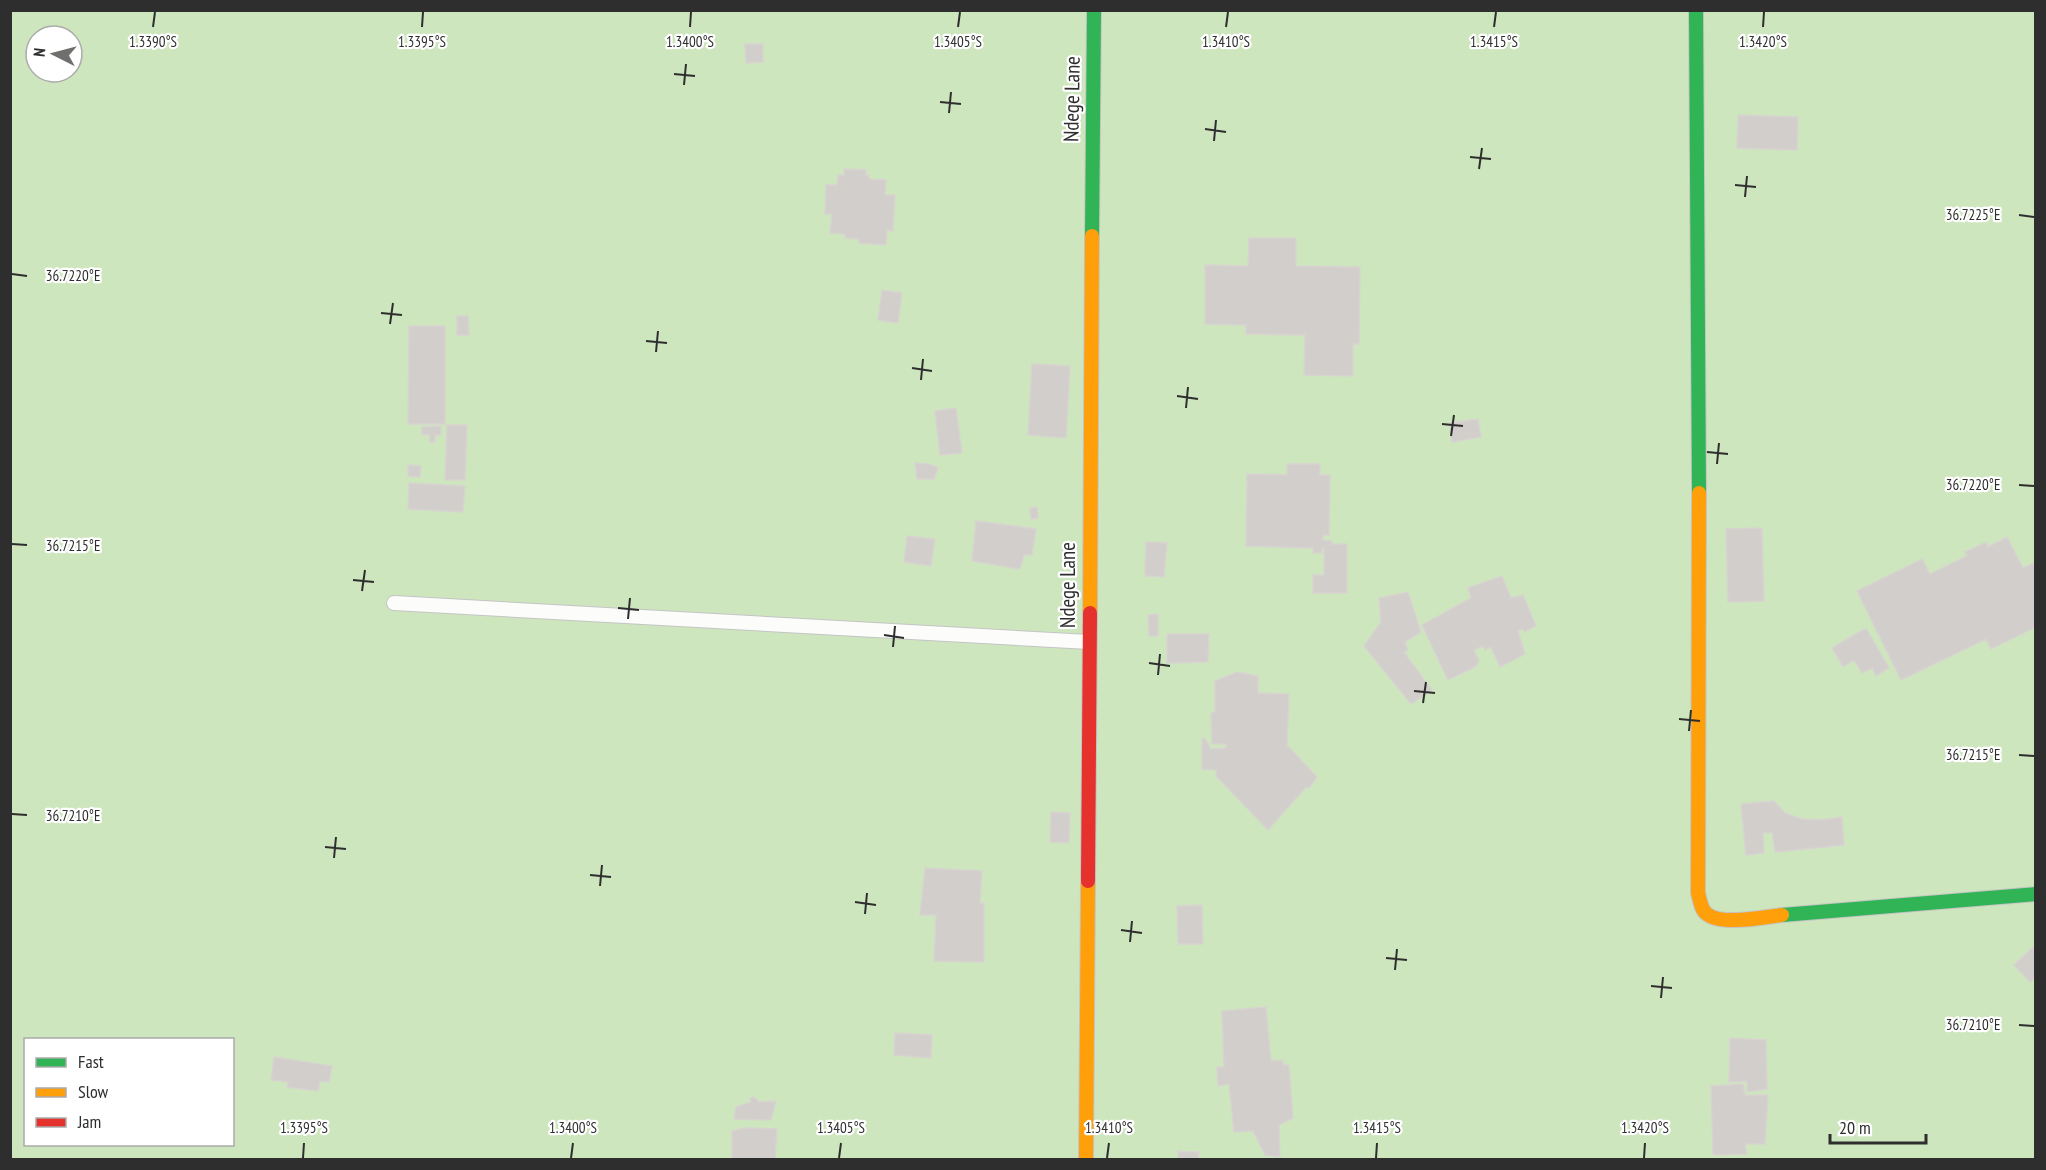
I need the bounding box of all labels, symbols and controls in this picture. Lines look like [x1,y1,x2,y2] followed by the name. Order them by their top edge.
[24,24,84,84] north arrow
[129,32,177,51] text: 1.3390°S
[398,32,446,51] text: 1.3395°S
[666,32,714,51] text: 1.3400°S
[934,32,982,51] text: 1.3405°S
[1202,32,1250,51] text: 1.3410°S
[1470,32,1518,51] text: 1.3415°S
[1739,32,1787,51] text: 1.3420°S
[29,47,49,58] text: N
[1057,56,1086,142] street label: Ndege Lane
[1946,205,2000,224] text: 36.7225°E
[46,266,100,285] text: 36.7220°E
[1946,475,2000,494] text: 36.7220°E
[46,536,100,555] text: 36.7215°E
[1054,542,1081,628] street label: Ndege Lane
[1946,745,2000,764] text: 36.7215°E
[46,806,100,825] text: 36.7210°E
[1946,1015,2000,1034] text: 36.7210°E
[24,1038,234,1146] legend
[78,1050,104,1073] text: Fast
[78,1080,109,1103] text: Slow
[1830,1107,1926,1145] scale bar
[77,1110,101,1133] text: Jam
[1839,1116,1871,1139] text: 20 m
[280,1118,328,1137] text: 1.3395°S
[549,1118,597,1137] text: 1.3400°S
[817,1118,865,1137] text: 1.3405°S
[1085,1118,1133,1137] text: 1.3410°S
[1353,1118,1401,1137] text: 1.3415°S
[1621,1118,1669,1137] text: 1.3420°S

